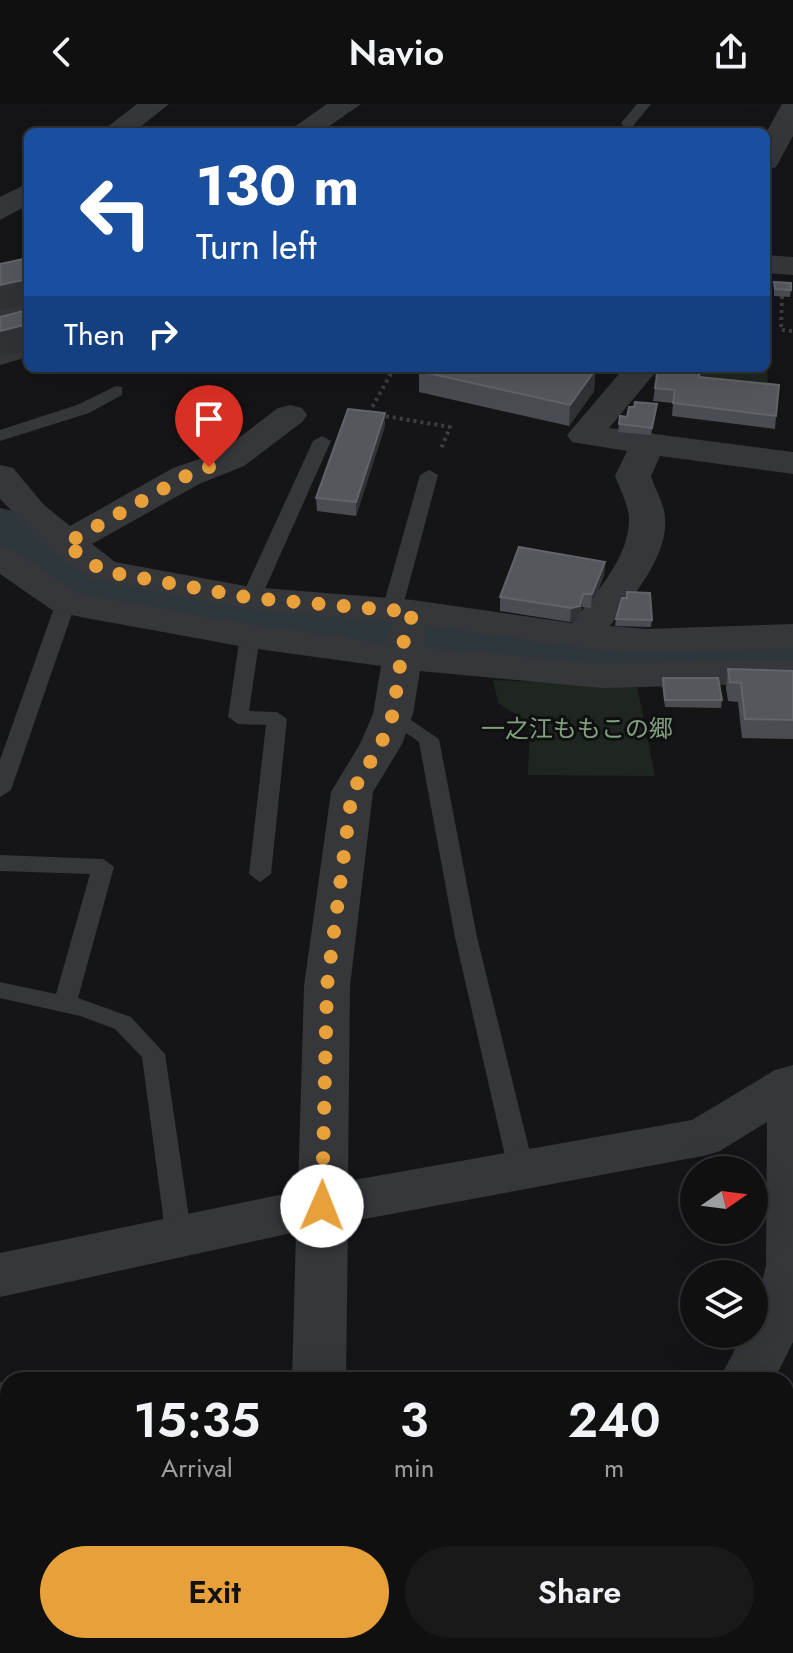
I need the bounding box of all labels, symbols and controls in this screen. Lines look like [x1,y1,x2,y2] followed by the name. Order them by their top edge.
[349,26,444,78] text: Navio
[40,30,84,74] icon: back
[709,30,753,74] icon: share
[196,145,359,226] text: 130 m
[64,160,168,264] icon: left
[196,220,317,272] text: Turn left
[141,312,185,356] icon: right
[64,313,125,356] text: Then
[175,385,243,467] pin
[187,397,231,441] icon: arrive
[481,711,673,746] park label: 一之江ももこの郷
[680,1156,768,1244] north arrow
[680,1156,768,1348] map controls
[280,1164,364,1248] position arrow
[680,1260,768,1348] button: layers
[133,1386,260,1455] text: 15:35
[400,1386,428,1455] text: 3
[568,1386,661,1455] text: 240
[161,1449,233,1487] text: Arrival
[394,1449,434,1487] text: min
[604,1449,624,1487] text: m
[40,1546,389,1638] button: Exit
[405,1546,754,1638] button: Share

